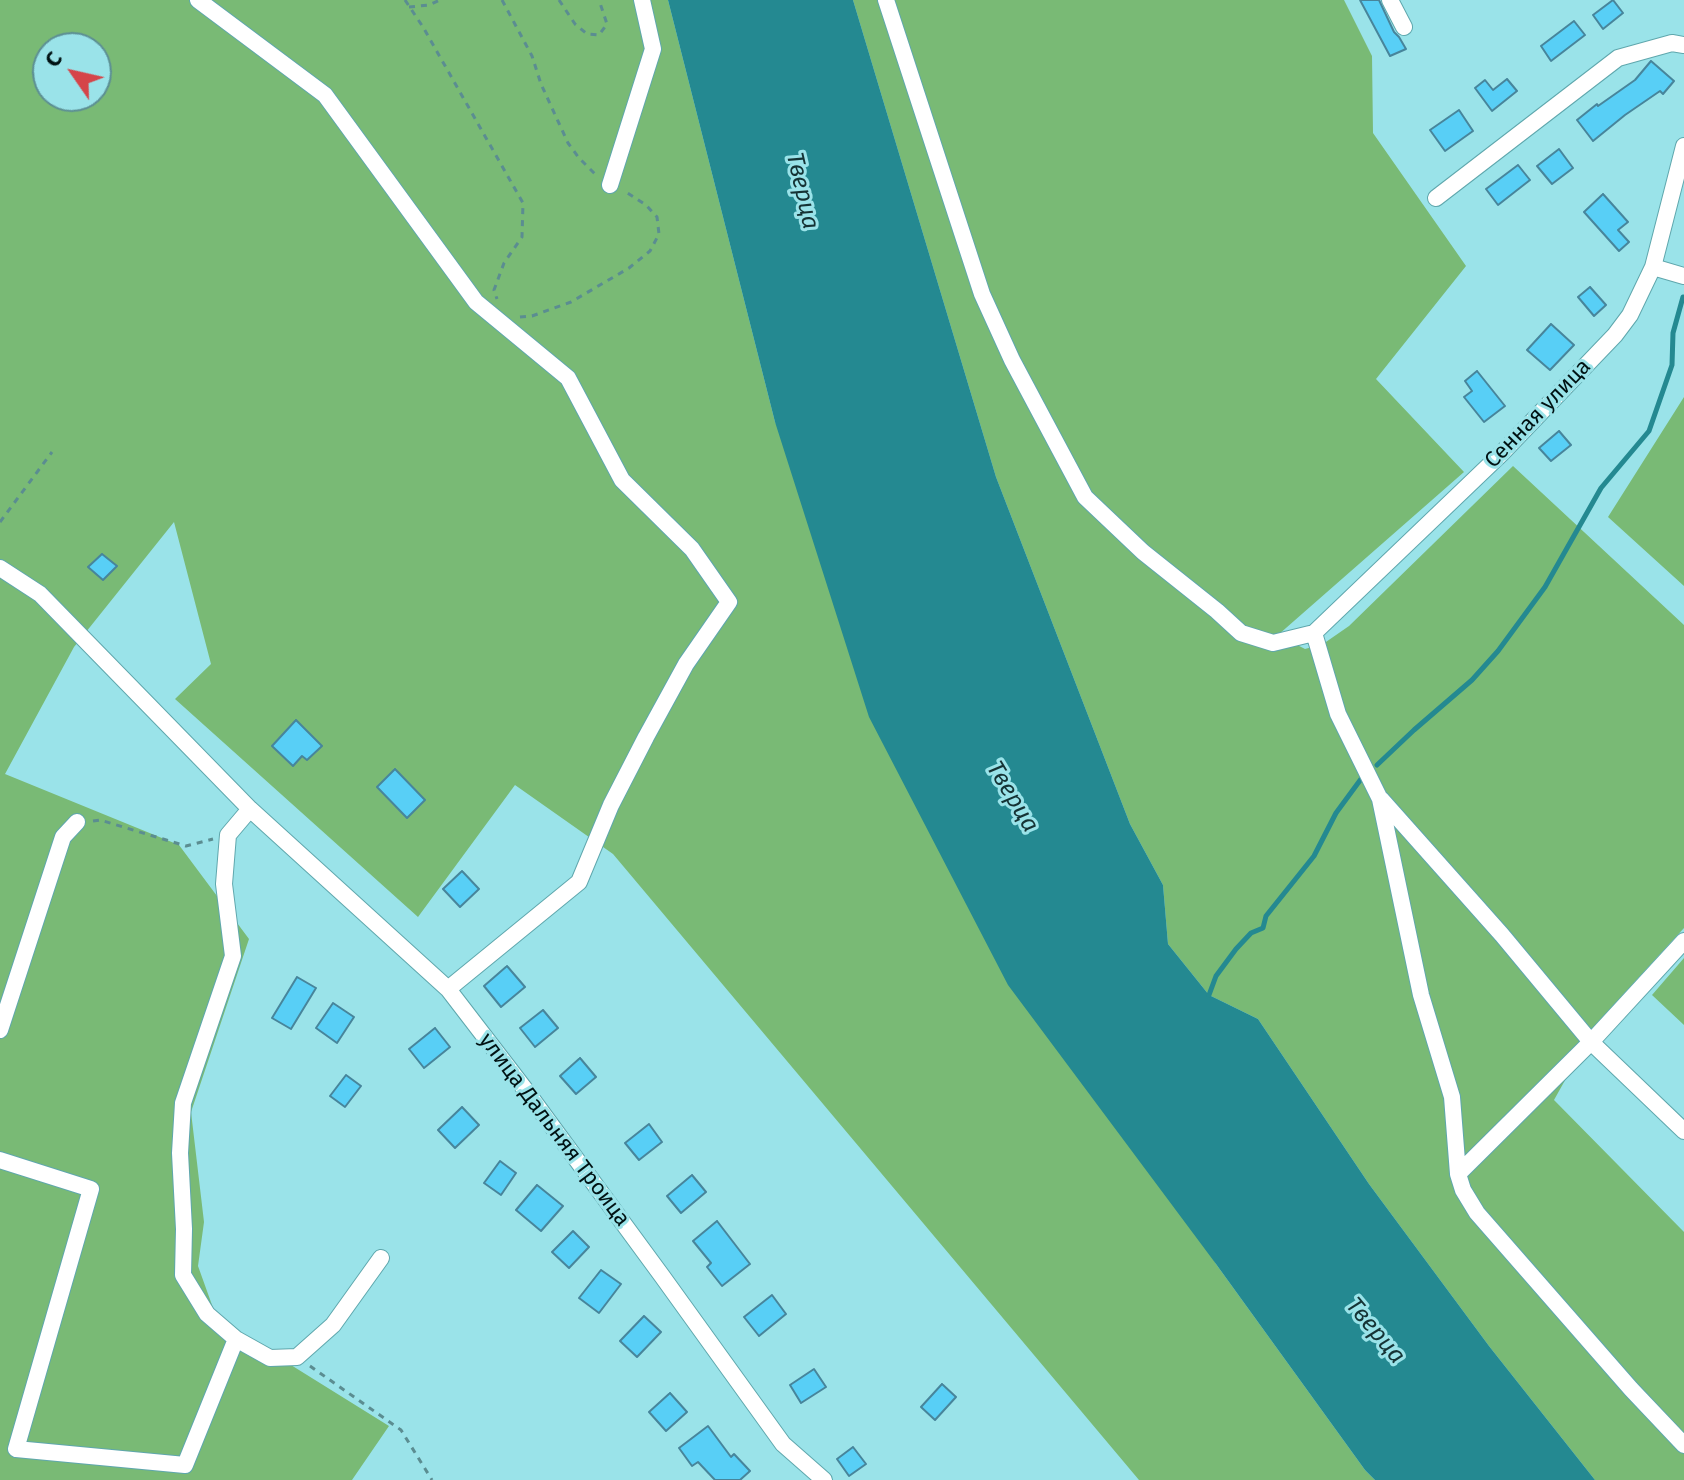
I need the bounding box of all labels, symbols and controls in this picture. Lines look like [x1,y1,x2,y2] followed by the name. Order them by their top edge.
[32,32,112,112] north arrow
[39,47,68,72] text: С
[779,150,825,232] water label: Тверца
[1479,354,1597,474] street label: Сенная улица
[980,756,1044,838] water label: Тверца
[473,1028,635,1232] street label: улица Дальняя Троица
[1339,1292,1411,1370] water label: Тверца

